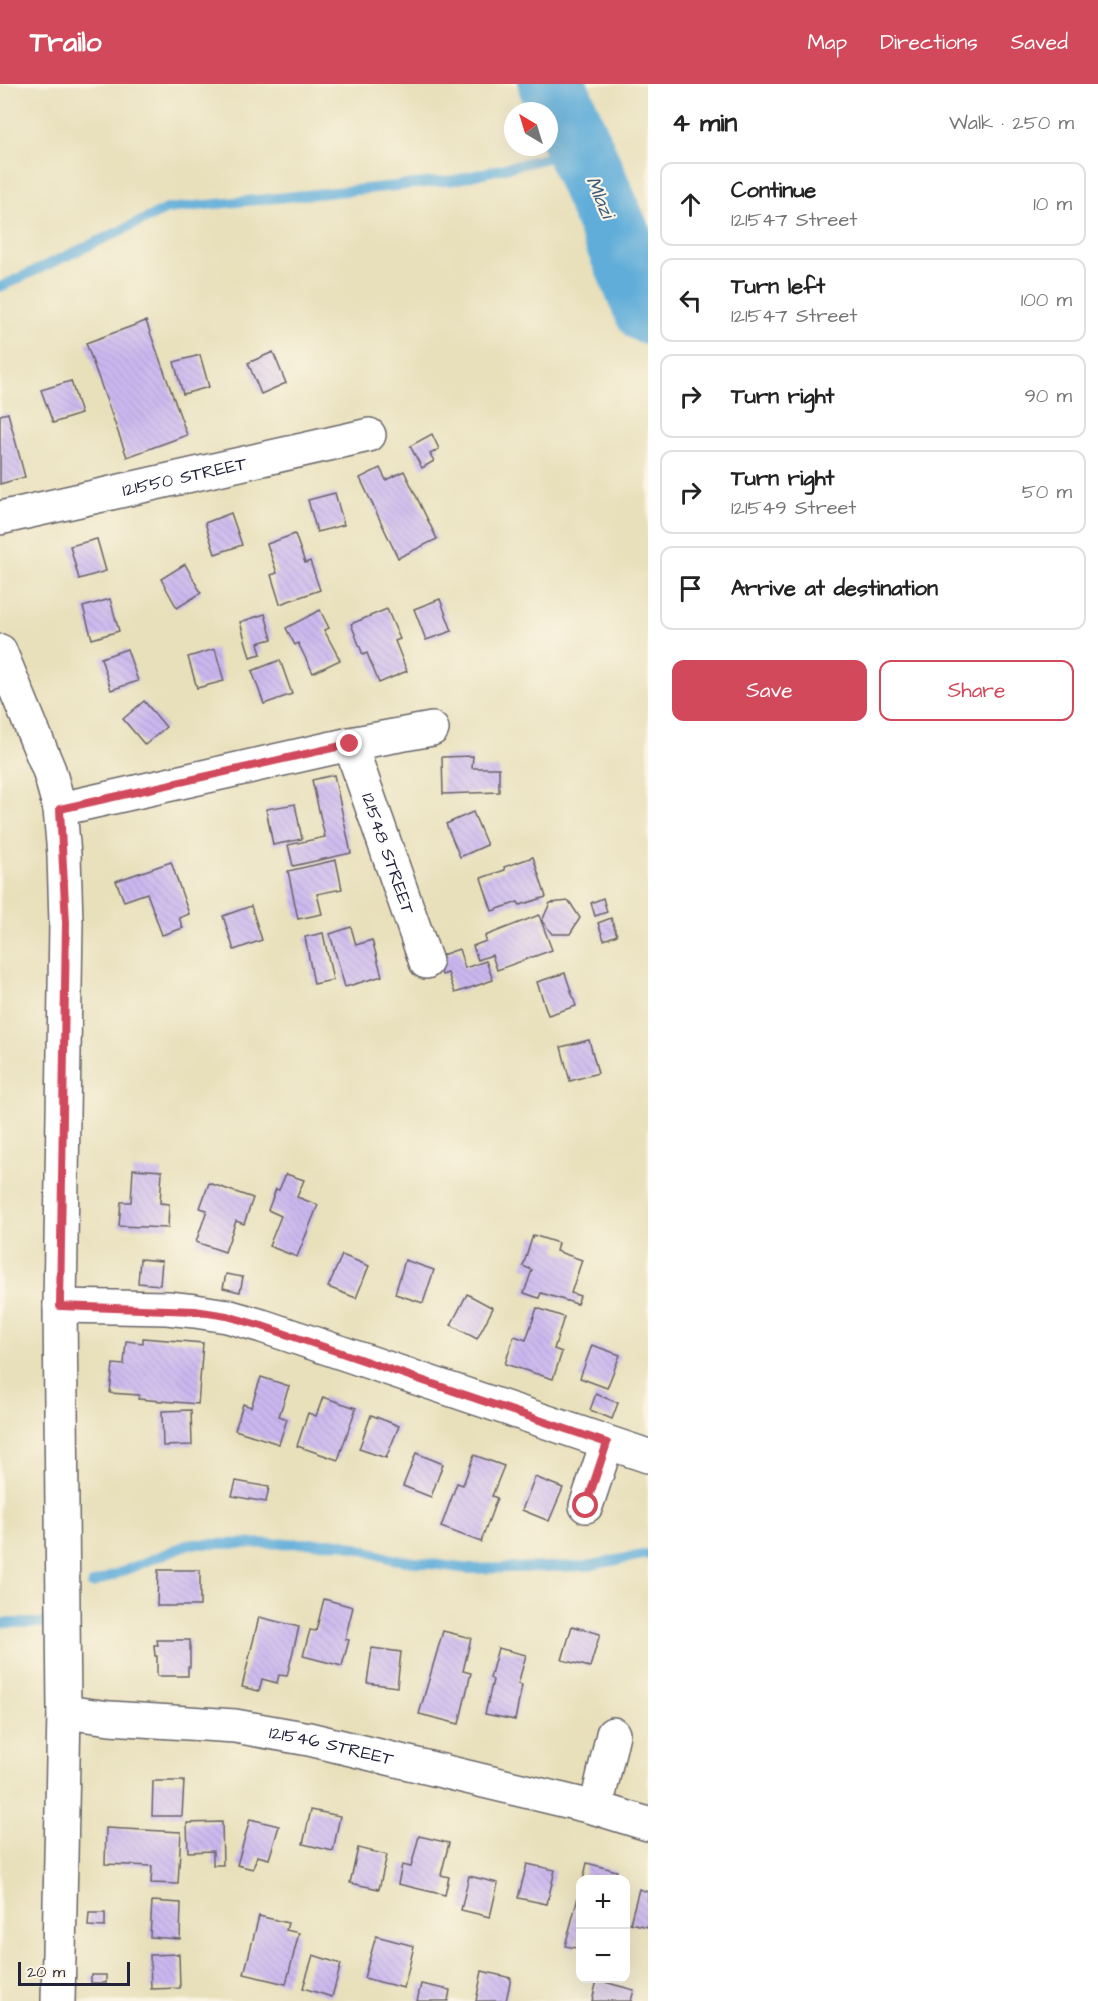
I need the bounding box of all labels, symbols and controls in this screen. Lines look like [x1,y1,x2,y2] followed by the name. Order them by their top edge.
[30,23,102,62] text: Trailo
[807,28,847,57] text: Map
[880,28,978,57] text: Directions
[1011,28,1068,57] text: Saved
[504,102,558,156] north arrow
[672,105,737,141] text: 4 min
[949,109,1074,137] text: Walk · 250 m
[579,172,622,225] water label: Mlazi
[731,175,816,206] text: Continue
[674,188,707,221] icon: ahead
[1033,190,1072,218] text: 10 m
[731,206,857,234] text: 121547 Street
[731,271,825,302] text: Turn left
[674,284,707,317] icon: left
[1021,286,1072,314] text: 100 m
[731,302,857,330] text: 121547 Street
[674,380,707,413] icon: right
[731,381,834,412] text: Turn right
[1024,382,1072,410] text: 90 m
[120,450,250,503] street label: 121550 STREET
[731,463,834,494] text: Turn right
[674,476,707,509] icon: right
[1022,478,1072,506] text: 50 m
[731,494,856,522] text: 121549 Street
[674,572,707,605] icon: arrive
[731,573,938,604] text: Arrive at destination
[672,660,867,721] button: Save
[879,660,1074,721] button: Share
[336,730,362,756] route end
[355,789,421,918] street label: 121548 STREET
[572,1492,598,1518] route start
[267,1720,397,1772] street label: 121546 STREET
[576,1875,630,1983] map controls
[576,1875,630,1929] button: +
[576,1929,630,1983] button: −
[18,1959,130,1986] scale bar
[27,1961,65,1983] text: 20 m

